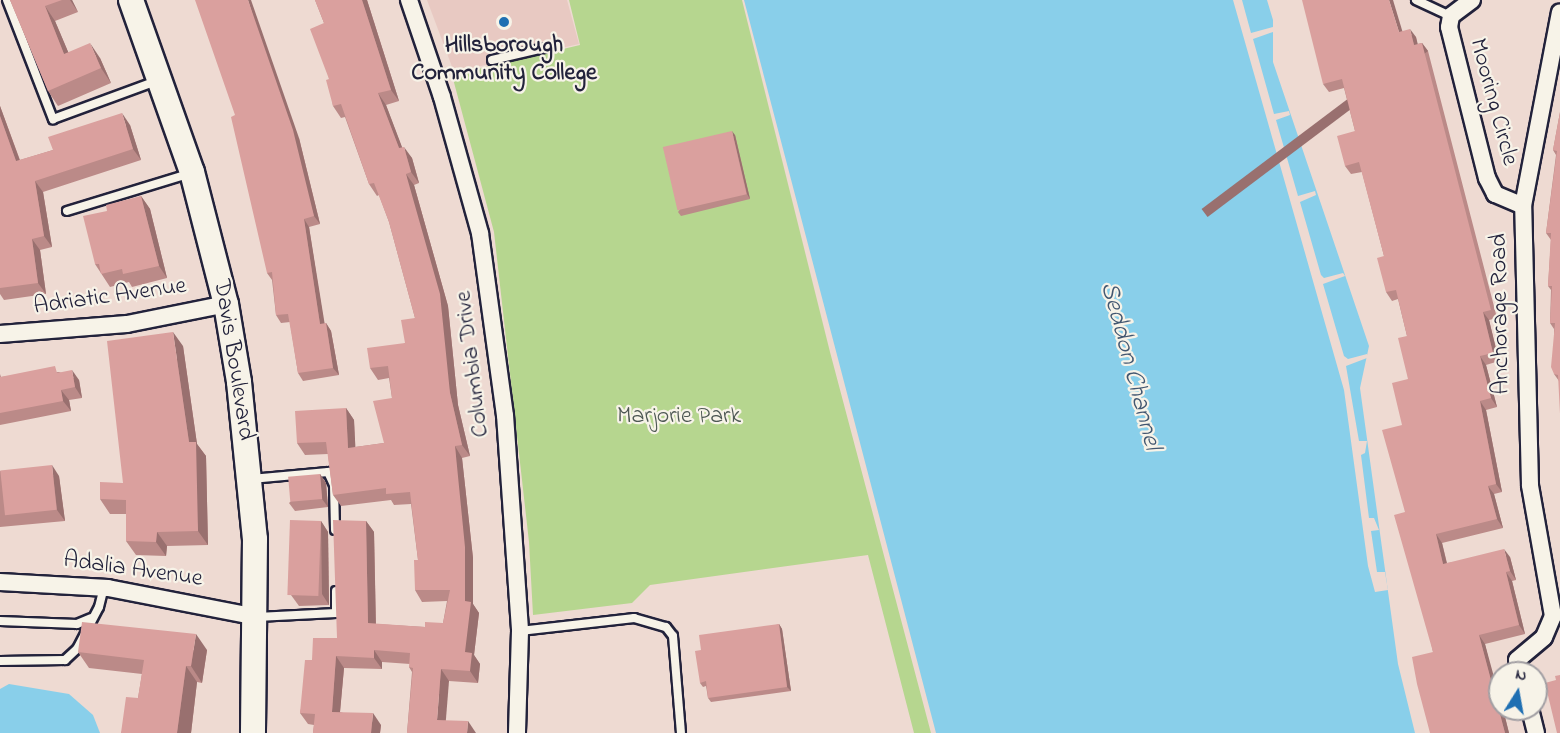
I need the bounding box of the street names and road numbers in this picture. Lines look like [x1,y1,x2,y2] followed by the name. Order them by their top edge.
[1462,35,1524,169] street label: Mooring Circle
[1485,233,1517,395] street label: Anchorage Road
[32,272,188,322] street label: Adriatic Avenue
[206,277,260,443] street label: Davis Boulevard
[450,289,496,439] street label: Columbia Drive
[62,546,204,594] street label: Adalia Avenue

